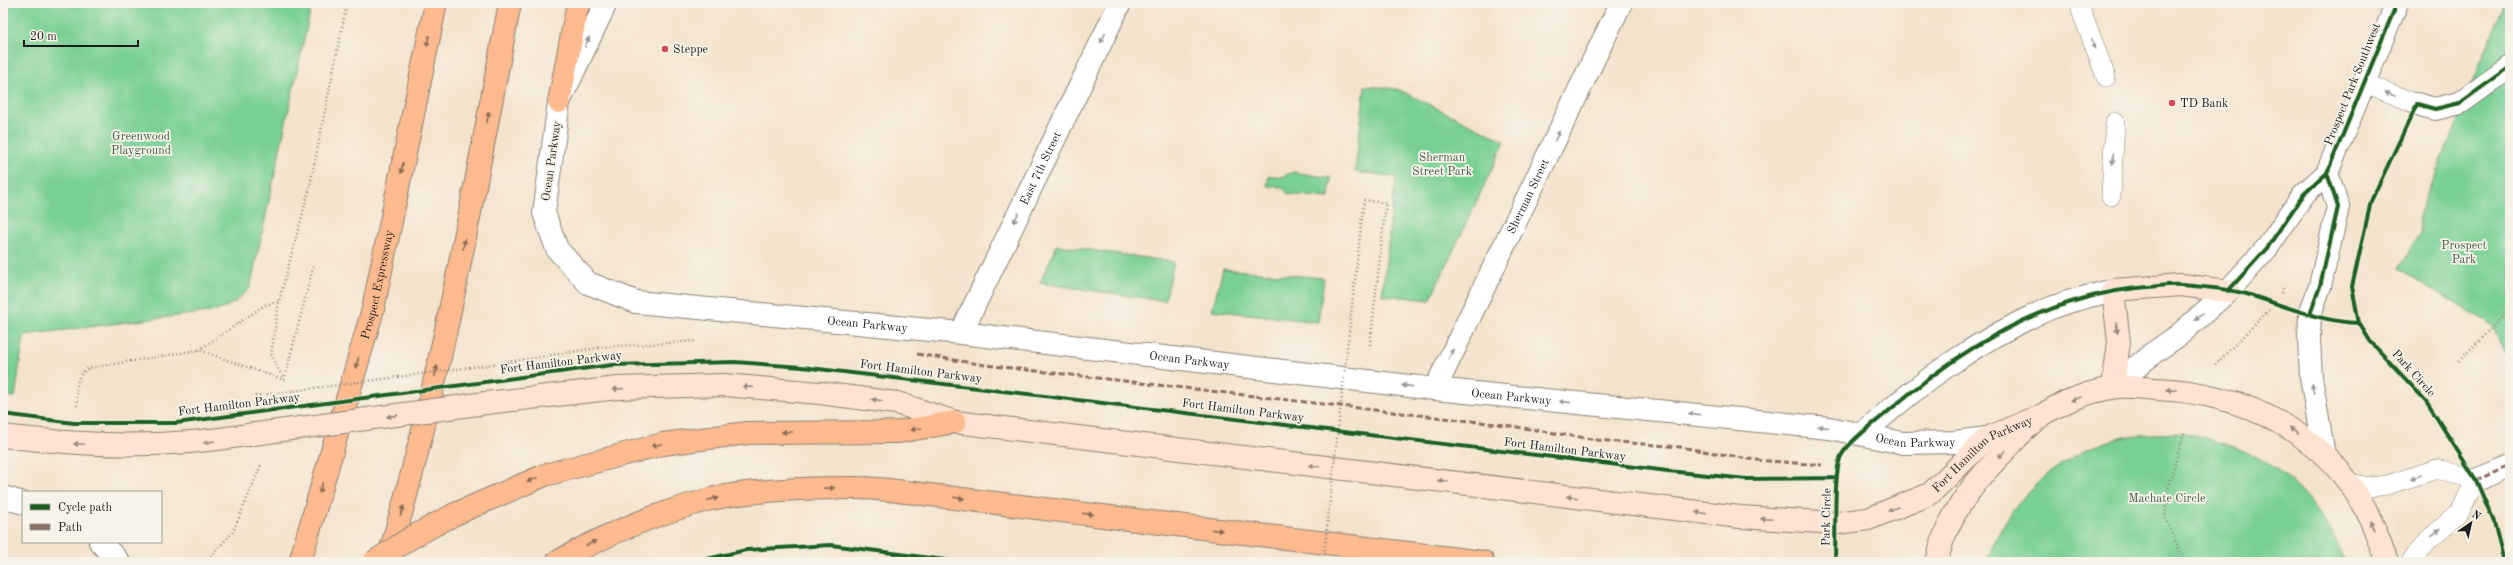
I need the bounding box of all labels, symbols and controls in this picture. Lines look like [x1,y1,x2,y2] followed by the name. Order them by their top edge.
[2323,21,2383,147] street label: Prospect Park Southwest
[24,22,138,48] scale bar
[30,31,57,43] text: 20 m
[1100,32,1106,44] one-way arrow
[425,35,431,47] one-way arrow
[584,36,590,48] one-way arrow
[2091,38,2097,50] one-way arrow
[660,44,670,54] marker: Steppe
[673,44,709,56] place label: Steppe
[2384,90,2396,96] one-way arrow
[2167,98,2177,108] marker: TD Bank
[2180,98,2228,110] place label: TD Bank
[486,111,492,123] one-way arrow
[540,120,564,202] street label: Ocean Parkway
[1019,130,1064,207] street label: East 7th Street
[1554,130,1560,142] one-way arrow
[111,131,171,157] park label: Greenwood Playground
[1412,152,1472,178] park label: Sherman Street Park
[2109,153,2116,165] one-way arrow
[1506,157,1552,236] street label: Sherman Street
[398,162,404,175] one-way arrow
[1013,212,1019,224] one-way arrow
[360,229,396,341] street label: Prospect Expressway
[461,238,467,250] one-way arrow
[2441,240,2487,266] park label: Prospect Park
[2194,312,2204,321] one-way arrow
[827,315,909,335] street label: Ocean Parkway
[2114,322,2120,335] one-way arrow
[1448,348,1454,359] one-way arrow
[2389,348,2438,400] street label: Park Circle
[499,349,623,376] street label: Fort Hamilton Parkway
[1148,350,1231,372] street label: Ocean Parkway
[354,358,360,370] one-way arrow
[859,359,983,386] street label: Fort Hamilton Parkway
[434,365,440,377] one-way arrow
[1401,383,1414,389] one-way arrow
[2310,383,2316,395] one-way arrow
[742,384,754,390] one-way arrow
[612,385,624,392] one-way arrow
[2166,386,2178,393] one-way arrow
[1470,388,1553,408] street label: Ocean Parkway
[177,391,301,418] street label: Fort Hamilton Parkway
[2070,396,2082,402] one-way arrow
[871,397,883,403] one-way arrow
[1181,398,1305,425] street label: Fort Hamilton Parkway
[1559,398,1571,405] one-way arrow
[1688,411,1700,418] one-way arrow
[386,413,398,419] one-way arrow
[1930,414,2035,495] street label: Fort Hamilton Parkway
[1817,424,1829,430] one-way arrow
[910,426,922,432] one-way arrow
[2288,426,2299,434] one-way arrow
[780,429,793,435] one-way arrow
[1874,433,1956,450] street label: Ocean Parkway
[1503,437,1627,464] street label: Fort Hamilton Parkway
[203,439,215,445] one-way arrow
[72,441,85,447] one-way arrow
[651,443,664,449] one-way arrow
[1997,449,2007,459] one-way arrow
[1308,462,1320,469] one-way arrow
[2409,474,2421,480] one-way arrow
[526,478,538,484] one-way arrow
[1437,478,1449,484] one-way arrow
[318,482,324,494] one-way arrow
[823,485,835,492] one-way arrow
[1820,487,1834,546] street label: Park Circle
[22,491,162,543] legend
[2129,493,2206,505] park label: Machate Circle
[1566,494,1578,500] one-way arrow
[953,495,965,501] one-way arrow
[707,496,719,502] one-way arrow
[58,502,113,514] text: Cycle path
[2451,503,2491,543] north arrow
[399,505,405,517] one-way arrow
[1887,506,1899,512] one-way arrow
[1695,509,1707,516] one-way arrow
[2469,509,2483,523] text: N
[1082,511,1094,517] one-way arrow
[1760,515,1772,522] one-way arrow
[2369,519,2375,531] one-way arrow
[58,522,83,534] text: Path
[1211,526,1223,533] one-way arrow
[2431,528,2442,537] one-way arrow
[585,540,596,546] one-way arrow

